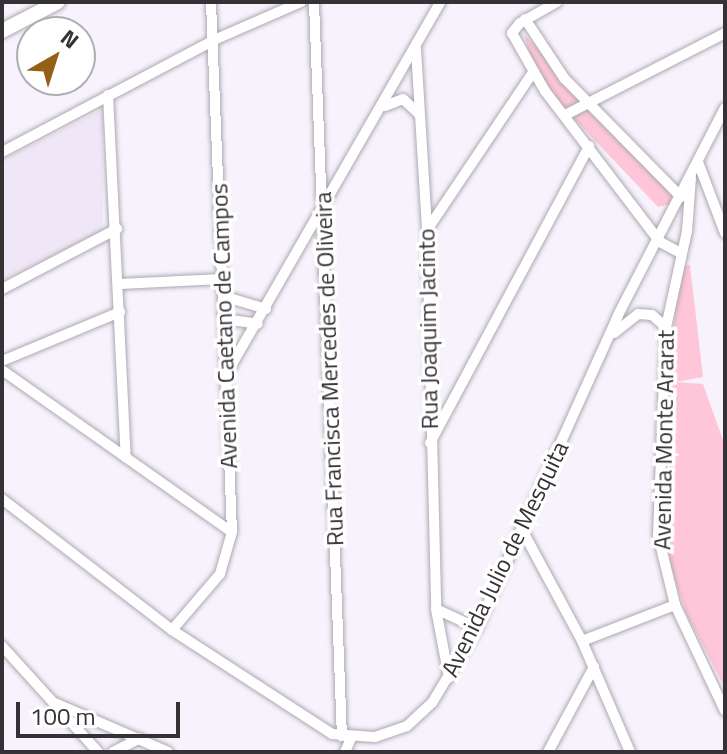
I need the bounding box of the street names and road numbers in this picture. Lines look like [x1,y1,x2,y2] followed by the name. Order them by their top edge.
[205,183,243,469] street label: Avenida Caetano de Campos
[308,191,350,547] street label: Rua Francisca Mercedes de Oliveira
[412,228,444,430] street label: Rua Joaquim Jacinto
[648,330,680,550] street label: Avenida Monte Ararat
[435,437,575,681] street label: Avenida Julio de Mesquita

